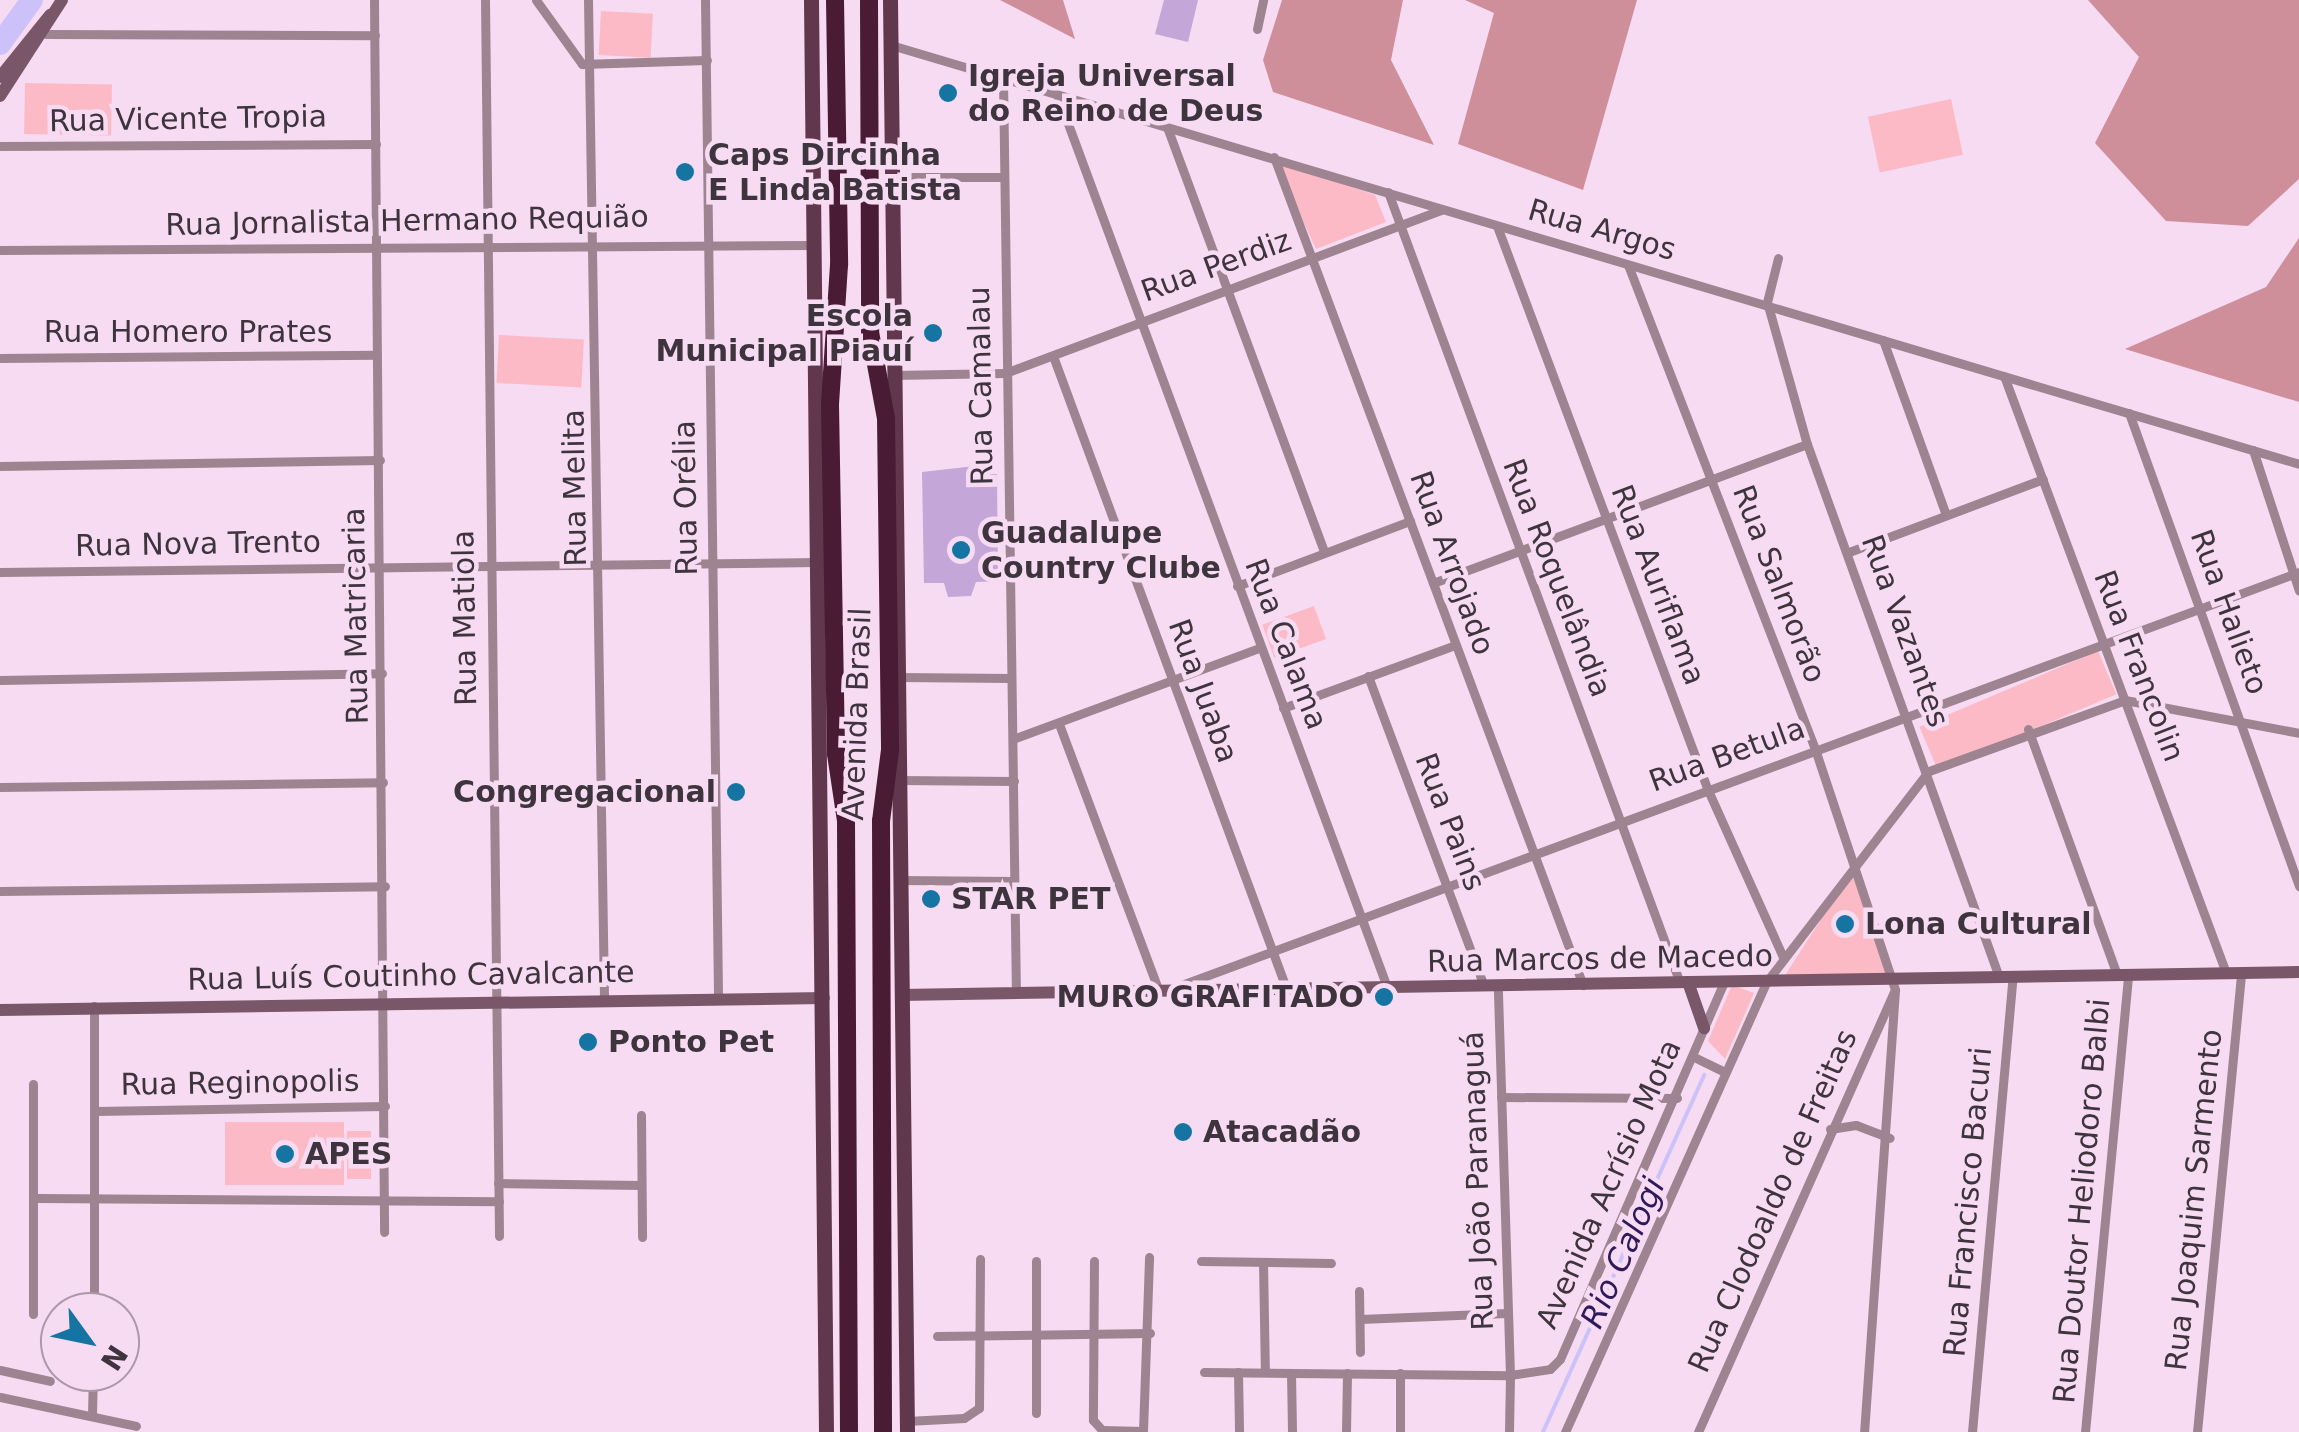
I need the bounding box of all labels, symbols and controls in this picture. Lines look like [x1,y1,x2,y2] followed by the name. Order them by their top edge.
[968,58,1263,128] place label: Igreja Universal do Reino de Deus
[937,82,959,104] marker: Igreja Universal do Reino de Deus
[49,99,327,139] street label: Rua Vicente Tropia
[708,137,962,208] place label: Caps Dircinha E Linda Batista
[672,159,698,185] marker: Caps Dircinha E Linda Batista
[1524,192,1680,268] street label: Rua Argos
[165,199,649,243] street label: Rua Jornalista Hermano Requião
[1136,222,1296,310] street label: Rua Perdiz
[961,286,1001,486] street label: Rua Camalau
[655,298,913,368] place label: Escola Municipal Piauí
[44,314,332,350] street label: Rua Homero Prates
[922,322,944,344] marker: Escola Municipal Piauí
[556,409,594,567] street label: Rua Melita
[667,420,705,576] street label: Rua Orélia
[1495,454,1619,702] street label: Rua Roquelândia
[1402,466,1502,660] street label: Rua Arrojado
[1603,480,1713,690] street label: Rua Auriflama
[1725,480,1833,688] street label: Rua Salmorão
[336,507,376,725] street label: Rua Matricaria
[981,515,1221,586] place label: Guadalupe Country Clube
[75,524,321,564] street label: Rua Nova Trento
[2183,525,2275,699] street label: Rua Halieto
[445,530,485,706] street label: Rua Matiola
[1854,530,1956,732] street label: Rua Vazantes
[950,539,972,561] marker: Guadalupe Country Clube
[1237,553,1335,735] street label: Rua Calama
[2086,565,2192,767] street label: Rua Francolin
[835,607,879,821] street label: Avenida Brasil
[1160,614,1246,768] street label: Rua Juaba
[1644,710,1810,800] street label: Rua Betula
[1407,748,1493,896] street label: Rua Pains
[453,774,716,810] place label: Congregacional
[725,781,747,803] marker: Congregacional
[951,881,1110,917] place label: STAR PET
[920,888,942,910] marker: STAR PET
[1865,906,2091,942] place label: Lona Cultural
[1834,913,1856,935] marker: Lona Cultural
[1427,938,1773,980] street label: Rua Marcos de Macedo
[187,954,635,998] street label: Rua Luís Coutinho Cavalcante
[1056,979,1364,1015] place label: MURO GRAFITADO
[1373,986,1395,1008] marker: MURO GRAFITADO
[2046,997,2118,1405] street label: Rua Doutor Heliodoro Balbi
[608,1024,774,1060] place label: Ponto Pet
[1681,1024,1865,1378] street label: Rua Clodoaldo de Freitas
[2158,1027,2230,1373] street label: Rua Joaquim Sarmento
[577,1031,599,1053] marker: Ponto Pet
[1455,1031,1501,1331] street label: Rua João Paranaguá
[1529,1034,1689,1334] street label: Avenida Acrísio Mota
[1937,1045,1999,1359] street label: Rua Francisco Bacuri
[120,1063,360,1103] street label: Rua Reginopolis
[1203,1114,1361,1150] place label: Atacadão
[1172,1121,1194,1143] marker: Atacadão
[305,1136,392,1172] place label: APES
[274,1143,296,1165] marker: APES
[1573,1172,1673,1334] water label: Rio Calogi
[40,1292,140,1392] north arrow
[94,1339,134,1376] text: N

